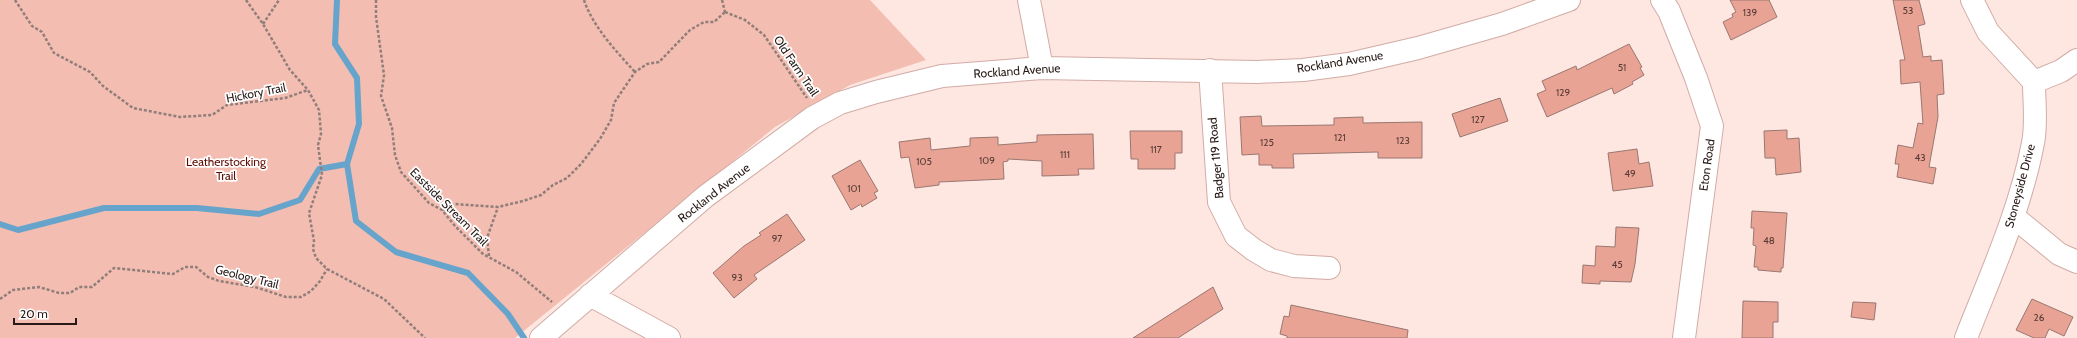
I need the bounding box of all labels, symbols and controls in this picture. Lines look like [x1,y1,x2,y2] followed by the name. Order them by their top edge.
[1903,4,1913,17] house number: 53
[1743,6,1757,19] house number: 139
[771,33,822,99] street label: Old Farm Trail
[1296,47,1384,76] street label: Rockland Avenue
[973,60,1061,81] street label: Rockland Avenue
[1618,61,1626,74] house number: 51
[225,79,287,106] street label: Hickory Trail
[1556,86,1570,99] house number: 129
[1471,113,1485,126] house number: 127
[1204,117,1227,199] street label: Badger 119 Road
[1334,131,1346,144] house number: 121
[1396,134,1410,147] house number: 123
[1260,136,1274,149] house number: 125
[1695,138,1718,192] street label: Eton Road
[2001,142,2038,229] street label: Stoneyside Drive
[1150,143,1162,156] house number: 117
[1060,148,1070,161] house number: 111
[1914,151,1926,164] house number: 43
[186,154,267,183] park label: Leatherstocking Trail
[979,154,995,167] house number: 109
[916,155,932,168] house number: 105
[675,160,753,225] street label: Rockland Avenue
[407,164,492,249] street label: Eastside Stream Trail
[1624,167,1636,180] house number: 49
[847,182,861,195] house number: 101
[772,232,782,245] house number: 97
[1763,234,1775,247] house number: 48
[1611,258,1623,271] house number: 45
[214,261,281,292] street label: Geology Trail
[731,271,743,284] house number: 93
[14,300,76,326] scale bar
[20,306,48,321] text: 20 m
[2034,311,2045,324] house number: 26

